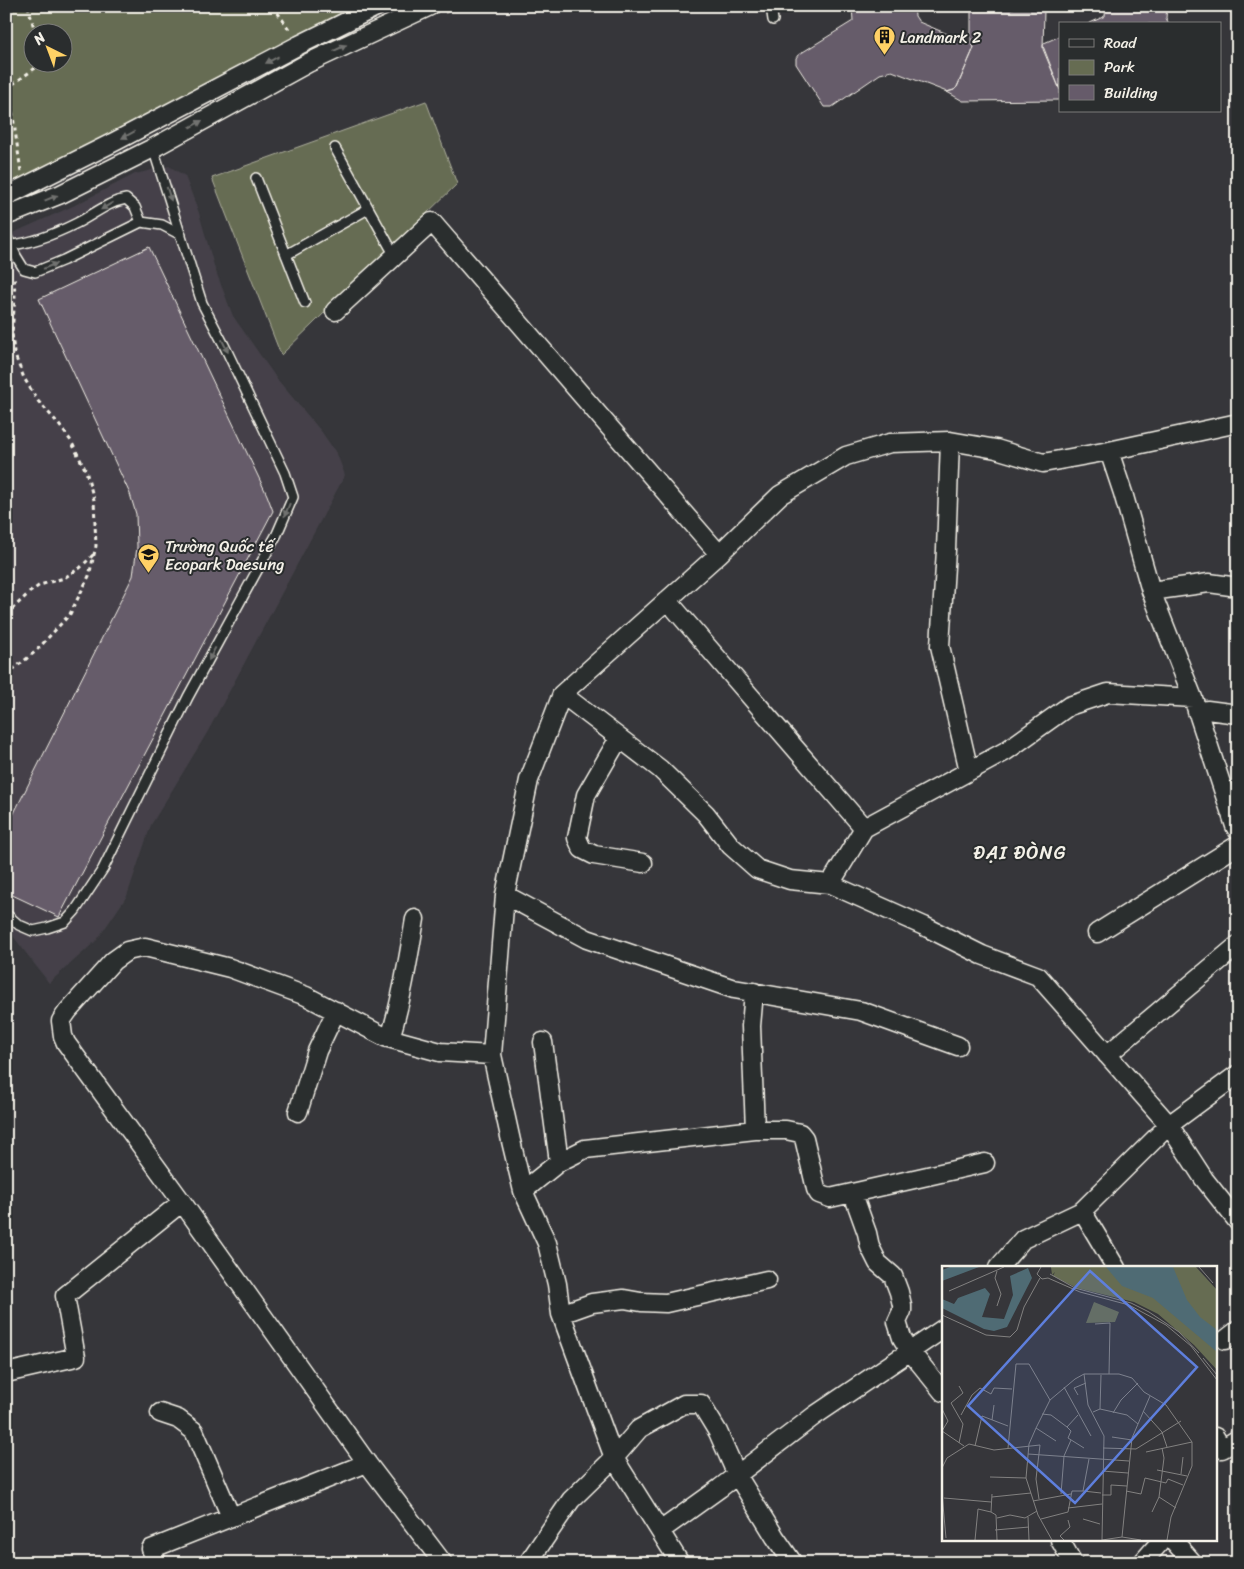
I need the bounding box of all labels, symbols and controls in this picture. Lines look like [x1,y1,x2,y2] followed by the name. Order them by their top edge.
[22,22,72,72] north arrow
[1059,22,1222,112] legend
[900,23,981,52] place label: Landmark 2
[872,25,896,56] building icon: Landmark 2
[27,26,52,52] text: N
[1104,30,1137,56] text: Road
[333,44,347,52] one-way arrow
[1104,54,1135,80] text: Park
[265,56,279,64] one-way arrow
[1104,80,1158,106] text: Building
[189,120,203,128] one-way arrow
[121,131,135,139] one-way arrow
[165,187,173,202] one-way arrow
[44,194,59,202] one-way arrow
[100,202,113,211] one-way arrow
[43,262,58,270] one-way arrow
[221,339,229,353] one-way arrow
[282,503,290,517] one-way arrow
[165,532,284,579] place label: Trường Quốc tế Ecopark Daesung
[137,543,161,574] school or university icon: Trường Quốc tế Ecopark Daesung
[207,647,216,660] one-way arrow
[974,836,1066,869] district label: ĐẠI ĐÒNG
[942,1266,1216,1542] inset map

